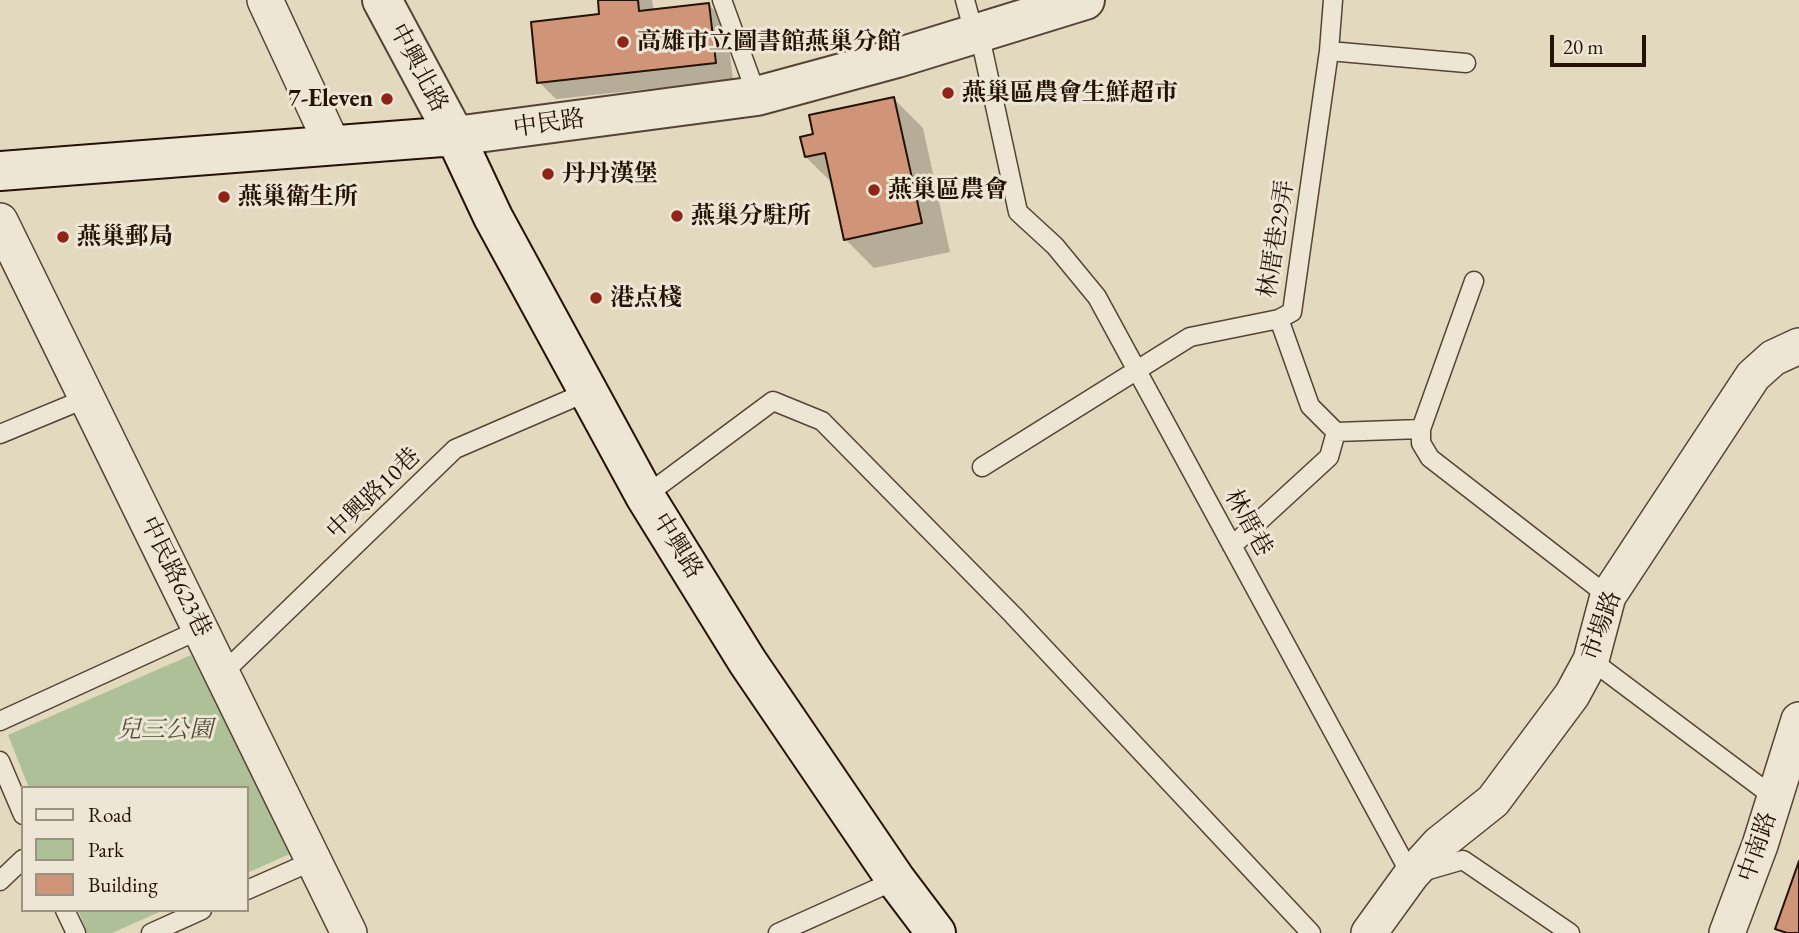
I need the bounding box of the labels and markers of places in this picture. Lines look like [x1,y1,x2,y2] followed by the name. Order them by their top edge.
[637,28,901,56] place label: 高雄市立圖書館燕巢分館
[615,34,631,50] marker: 高雄市立圖書館燕巢分館
[962,79,1178,107] place label: 燕巢區農會生鮮超市
[288,85,373,113] place label: 7-Eleven
[940,85,956,101] marker: 燕巢區農會生鮮超市
[379,91,395,107] marker: 7-Eleven
[562,160,658,188] place label: 丹丹漢堡
[540,166,556,182] marker: 丹丹漢堡
[888,176,1008,204] place label: 燕巢區農會
[866,182,882,198] marker: 燕巢區農會
[238,183,358,211] place label: 燕巢衛生所
[216,189,232,205] marker: 燕巢衛生所
[691,202,811,230] place label: 燕巢分駐所
[669,208,685,224] marker: 燕巢分駐所
[77,223,173,251] place label: 燕巢郵局
[55,229,71,245] marker: 燕巢郵局
[610,284,682,312] place label: 港点棧
[588,290,604,306] marker: 港点棧

